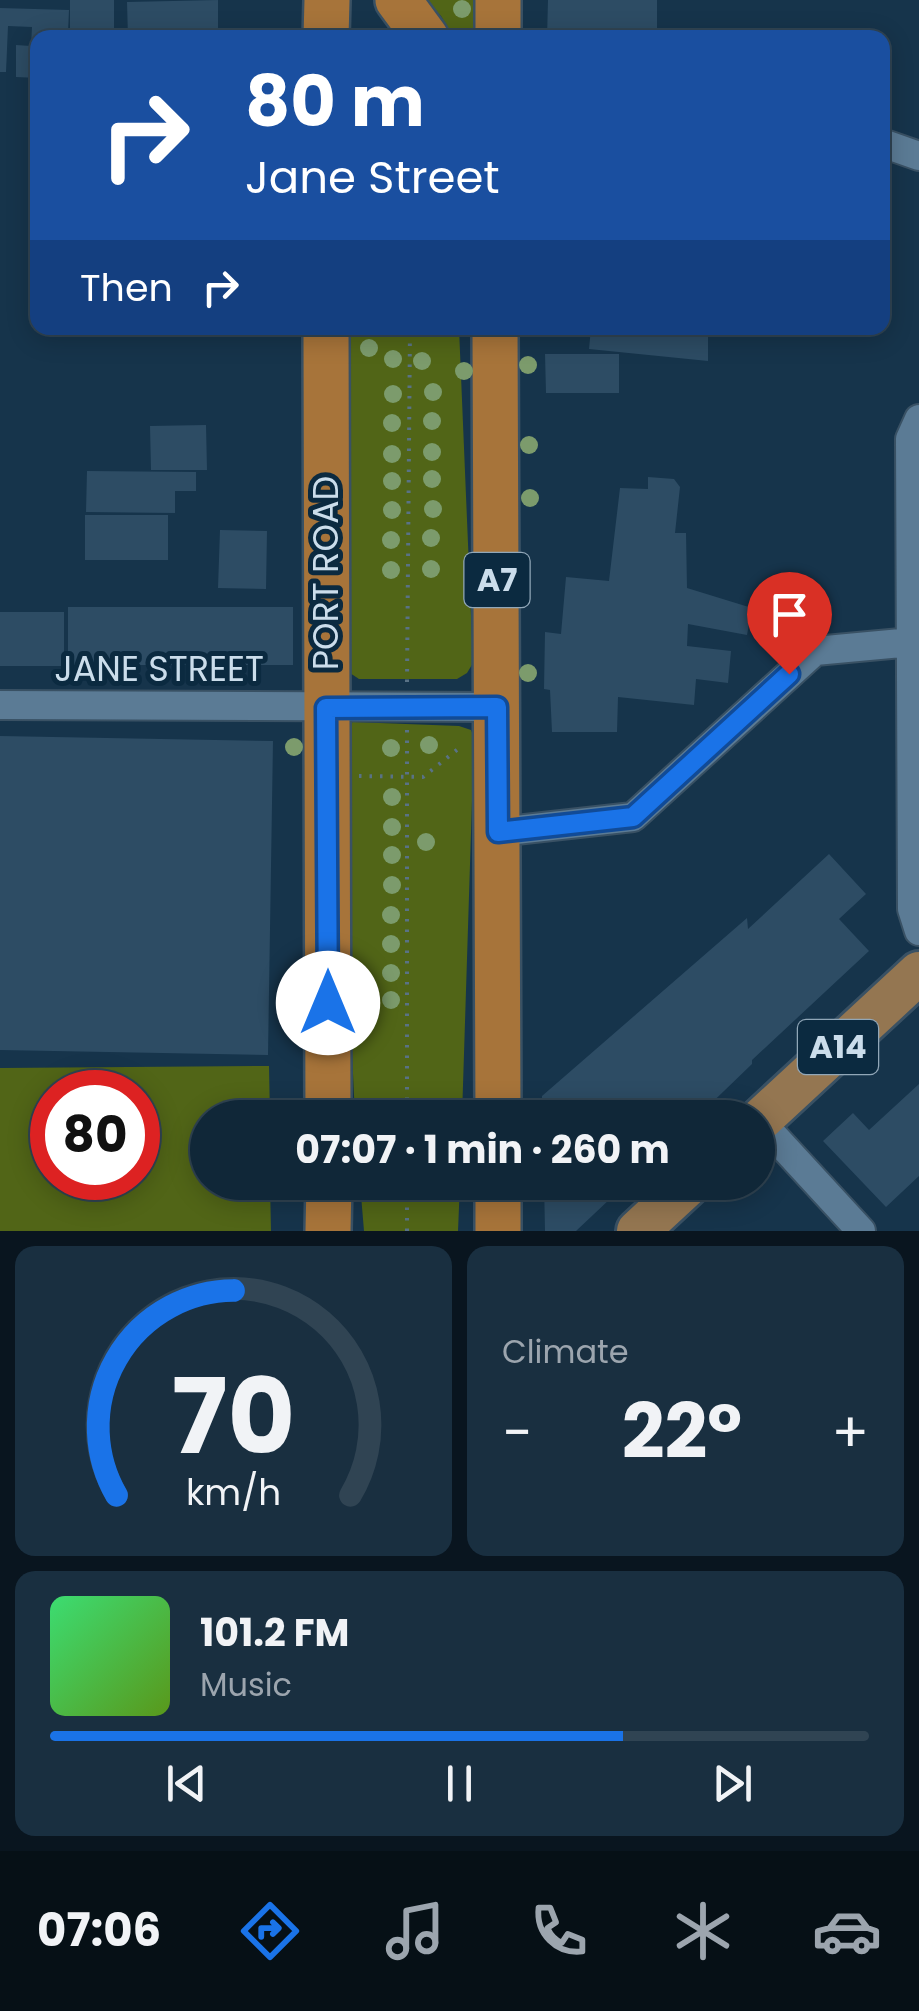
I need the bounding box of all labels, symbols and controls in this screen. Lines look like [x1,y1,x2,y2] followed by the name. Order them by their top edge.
[245,52,425,151] text: 80 m
[80,70,210,200] icon: right
[245,146,500,209] text: Jane Street
[193,260,248,315] icon: right
[80,261,173,314] text: Then
[301,476,350,670] street label: PORT ROAD
[464,553,530,607] road number: A7
[747,572,832,675] pin
[762,587,817,642] icon: arrive
[54,644,264,693] street label: JANE STREET
[276,951,380,1055] position arrow
[798,1020,878,1074] road number: A14
[30,1070,160,1200] speed limit sign: 80
[295,1123,670,1176] text: 07:07 · 1 min · 260 m
[502,1329,629,1374] text: Climate
[172,1344,295,1489] text: 70
[622,1379,742,1484] text: 22°
[502,1394,532,1471] text: −
[831,1394,869,1471] text: +
[186,1467,281,1518] text: km/h
[200,1606,350,1659] text: 101.2 FM
[200,1662,292,1707] text: Music
[159,1756,214,1811] icon: previous
[432,1756,487,1811] icon: pause
[705,1756,760,1811] icon: next
[235,1896,305,1966] icon: directions
[380,1896,450,1966] icon: music
[524,1896,594,1966] icon: phone
[668,1896,738,1966] icon: climate
[812,1896,882,1966] icon: car
[37,1899,161,1962] text: 07:06

